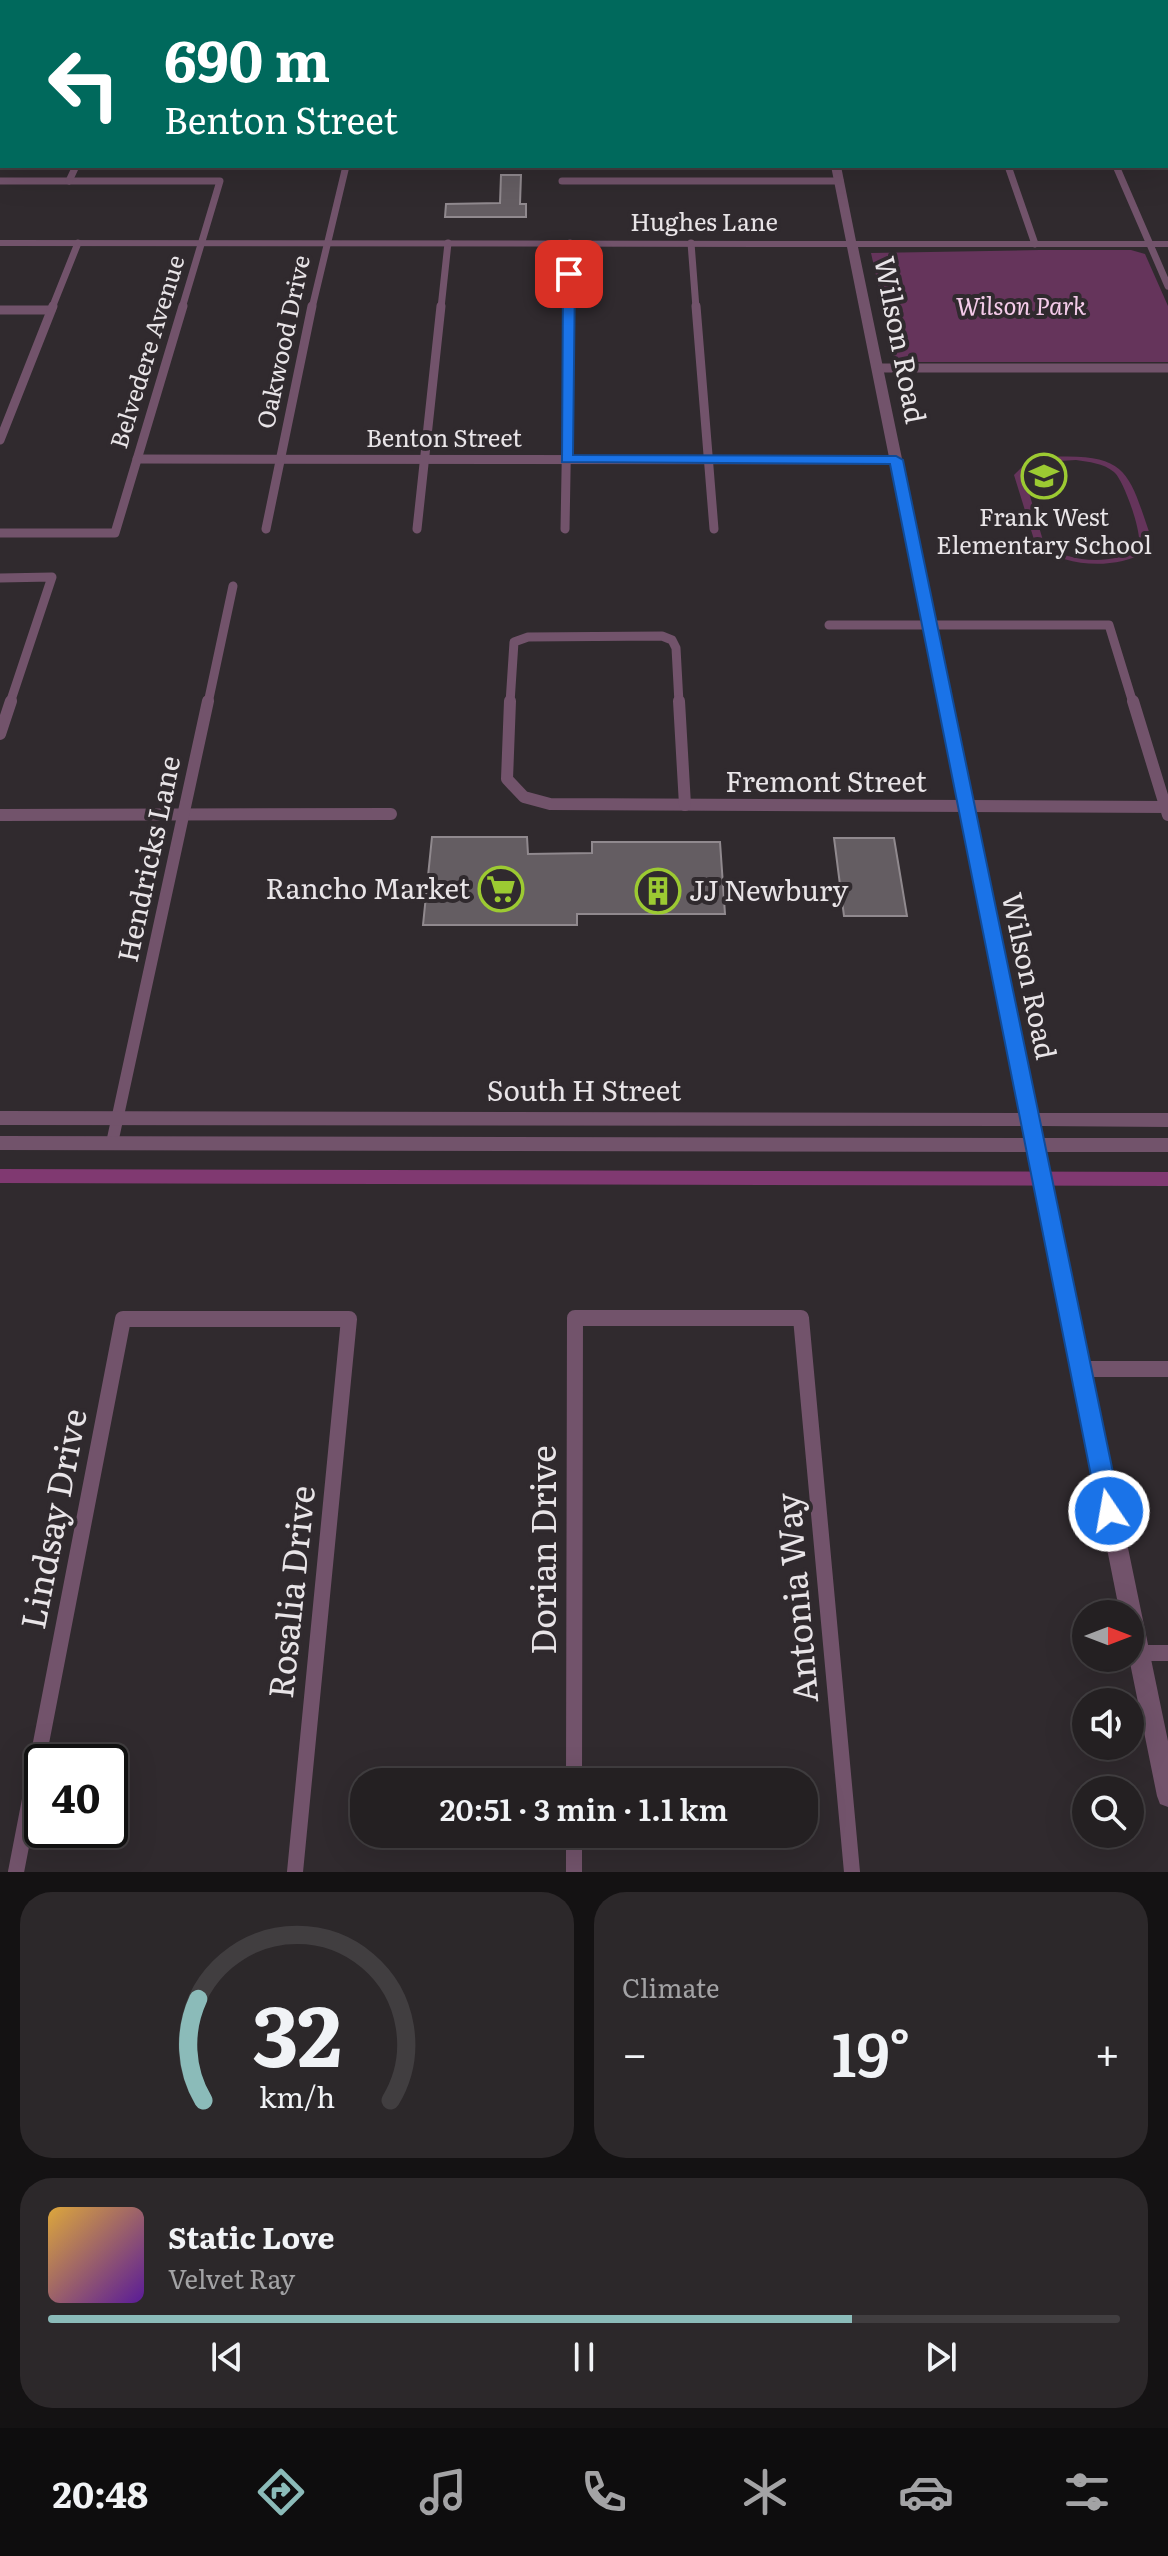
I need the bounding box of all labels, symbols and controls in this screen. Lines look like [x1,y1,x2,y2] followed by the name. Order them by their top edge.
[164,16,330,99] text: 690 m
[32,32,136,136] icon: left
[164,92,398,145] text: Benton Street
[630,203,778,238] street label: Hughes Lane
[535,240,603,308] pin
[100,250,192,452] street label: Belvedere Avenue
[246,252,317,431] street label: Oakwood Drive
[547,252,591,296] icon: arrive
[865,252,939,427] street label: Wilson Road
[956,287,1087,322] park label: Wilson Park
[366,419,522,454] street label: Benton Street
[1020,452,1068,500] school or university icon: Frank West Elementary School
[936,498,1152,561] place label: Frank West Elementary School
[105,751,189,966] street label: Hendricks Lane
[725,759,928,801] street label: Fremont Street
[477,865,525,913] supermarket icon: Rancho Market
[266,866,471,908] place label: Rancho Market
[634,867,682,915] building icon: JJ Newbury
[689,868,849,910] place label: JJ Newbury
[993,888,1069,1063] street label: Wilson Road
[487,1068,682,1110] street label: South H Street
[5,1404,97,1633] street label: Lindsay Drive
[516,1445,566,1655] street label: Dorian Drive
[1067,1469,1151,1553] position arrow
[253,1483,325,1701] street label: Rosalia Drive
[760,1491,828,1705] street label: Antonia Way
[1072,1600,1144,1672] north arrow
[1072,1600,1144,1848] map controls
[1072,1688,1144,1760] button: sound
[24,1744,128,1848] speed limit sign: 40
[1072,1776,1144,1848] button: search
[440,1786,728,1830] text: 20:51 · 3 min · 1.1 km
[622,1967,720,2006] text: Climate
[252,1969,342,2093] text: 32
[832,2006,910,2095] text: 19°
[622,2018,648,2084] text: −
[1094,2018,1120,2084] text: +
[259,2074,335,2117] text: km/h
[168,2214,335,2258] text: Static Love
[168,2258,295,2297] text: Velvet Ray
[205,2335,249,2379] icon: previous
[562,2335,606,2379] icon: pause
[919,2335,963,2379] icon: next
[253,2464,309,2520] icon: directions
[415,2464,471,2520] icon: music
[576,2464,632,2520] icon: phone
[737,2464,793,2520] icon: climate
[898,2464,954,2520] icon: car
[1059,2464,1115,2520] icon: filters
[53,2466,148,2519] text: 20:48

